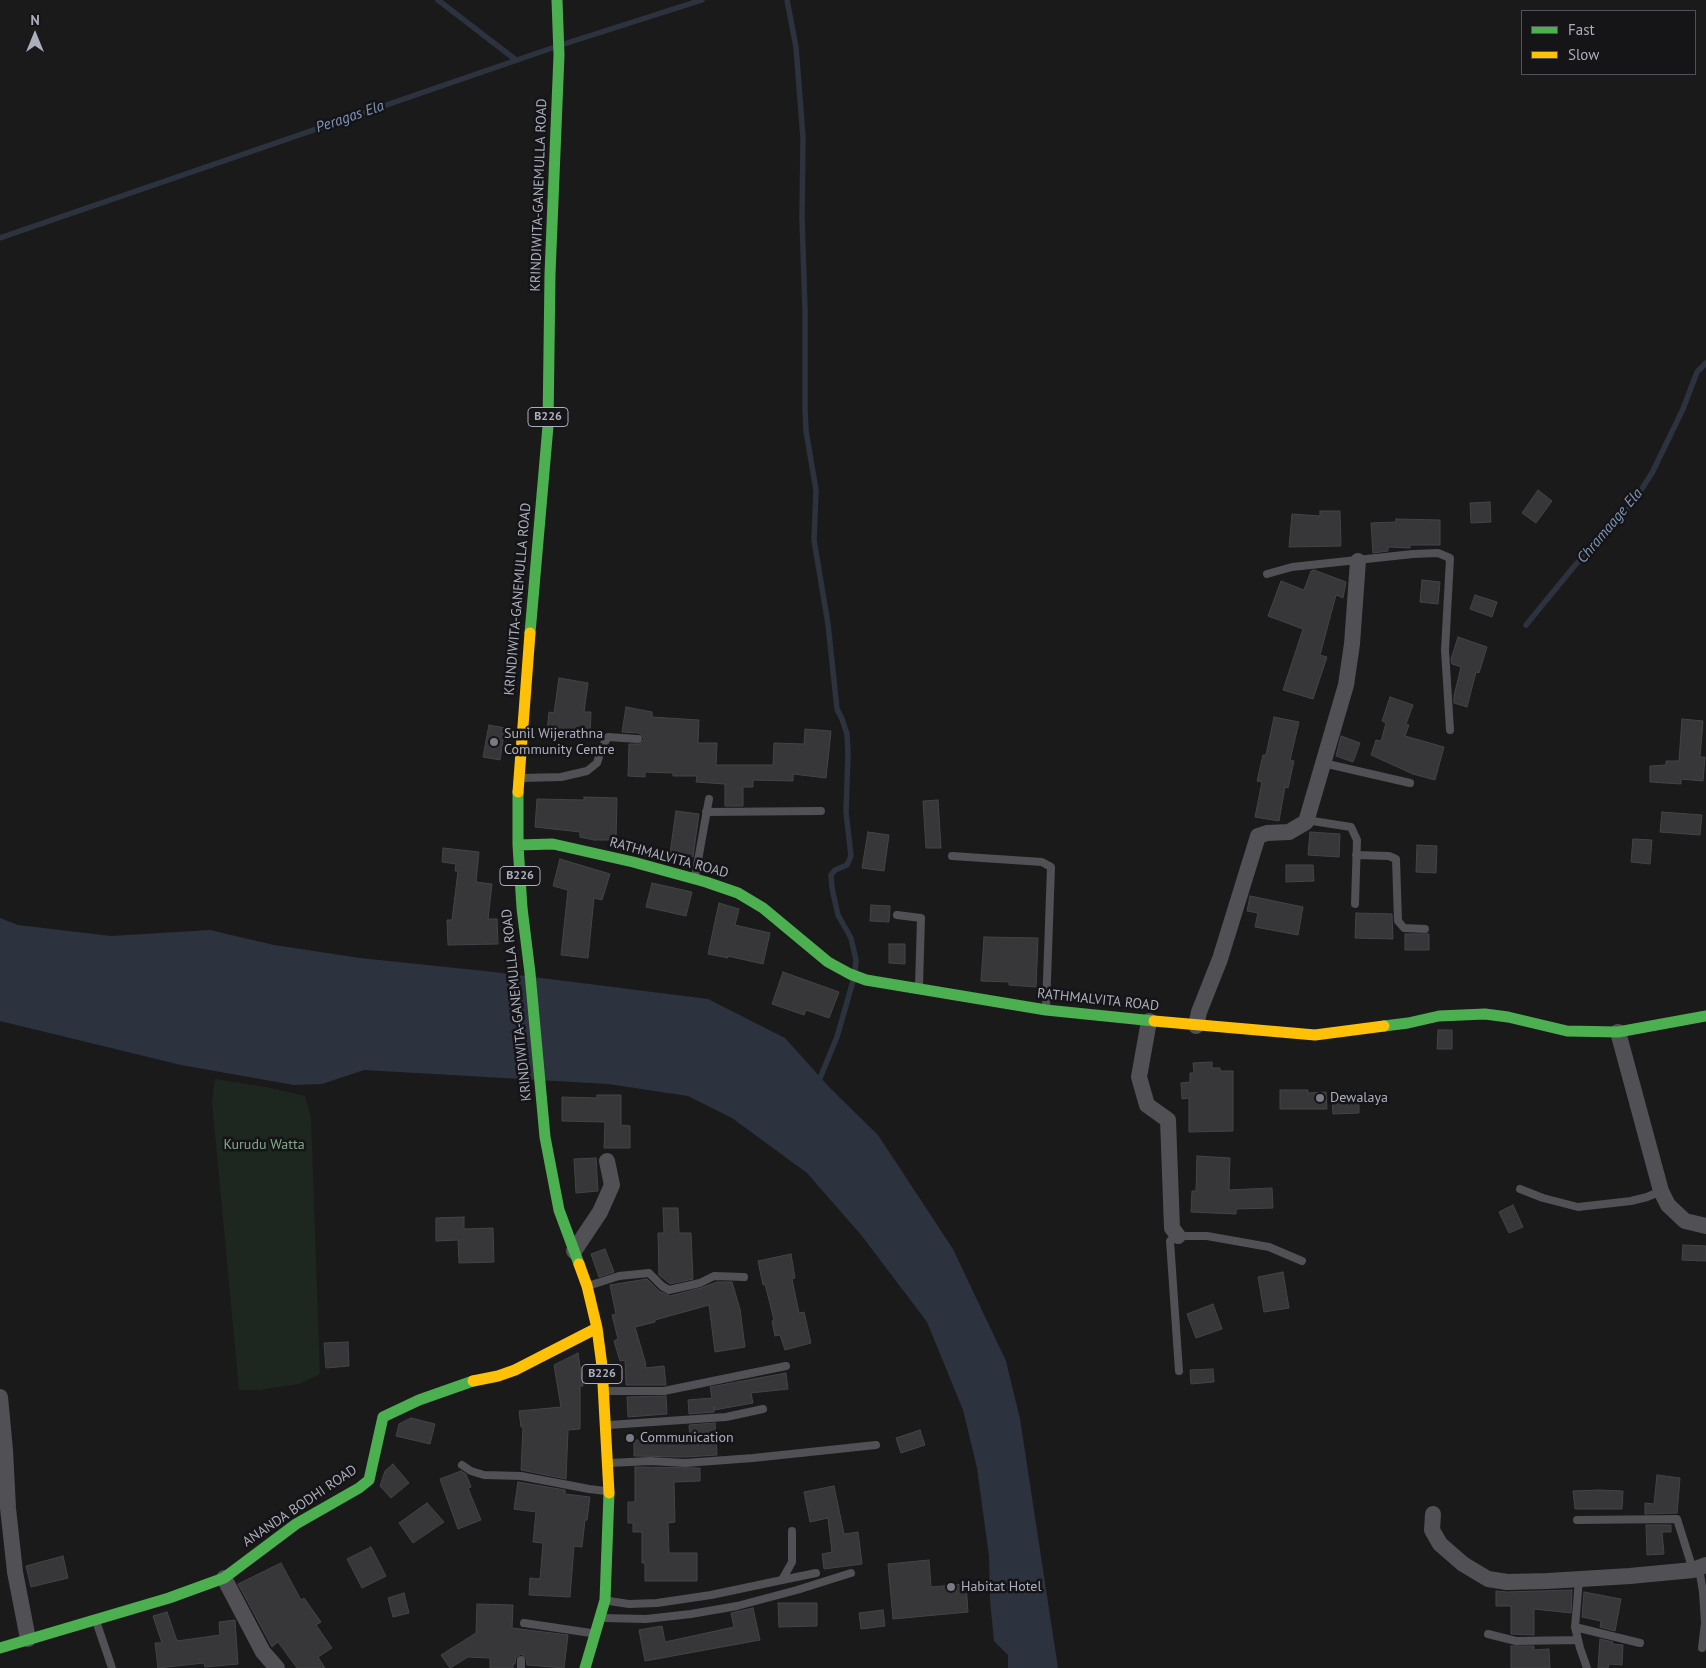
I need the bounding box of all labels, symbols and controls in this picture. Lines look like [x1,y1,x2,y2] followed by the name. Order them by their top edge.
[10,10,60,60] north arrow
[1521,10,1696,75] legend
[30,11,40,29] text: N
[1568,20,1595,39] text: Fast
[1568,45,1599,64] text: Slow
[314,97,386,137] water label: Peragas Ela
[527,98,551,292] street label: KRINDIWITA-GANEMULLA ROAD
[528,408,568,427] road number: B226
[1574,485,1646,567] water label: Chramaage Ela
[501,502,535,696] street label: KRINDIWITA-GANEMULLA ROAD
[504,726,615,759] place label: Sunil Wijerathna Community Centre
[488,736,500,748] marker: Sunil Wijerathna Community Centre
[608,834,730,882] street label: RATHMALVITA ROAD
[500,866,540,886] road number: B226
[499,908,535,1102] street label: KRINDIWITA-GANEMULLA ROAD
[1036,985,1160,1015] street label: RATHMALVITA ROAD
[1330,1090,1388,1106] place label: Dewalaya
[1314,1092,1326,1104] marker: Dewalaya
[223,1137,305,1153] park label: Kurudu Watta
[582,1365,622,1384] road number: B226
[640,1430,734,1446] place label: Communication
[624,1432,636,1444] marker: Communication
[240,1461,360,1551] street label: ANANDA BODHI ROAD
[961,1579,1042,1595] place label: Habitat Hotel
[945,1581,957,1593] marker: Habitat Hotel

